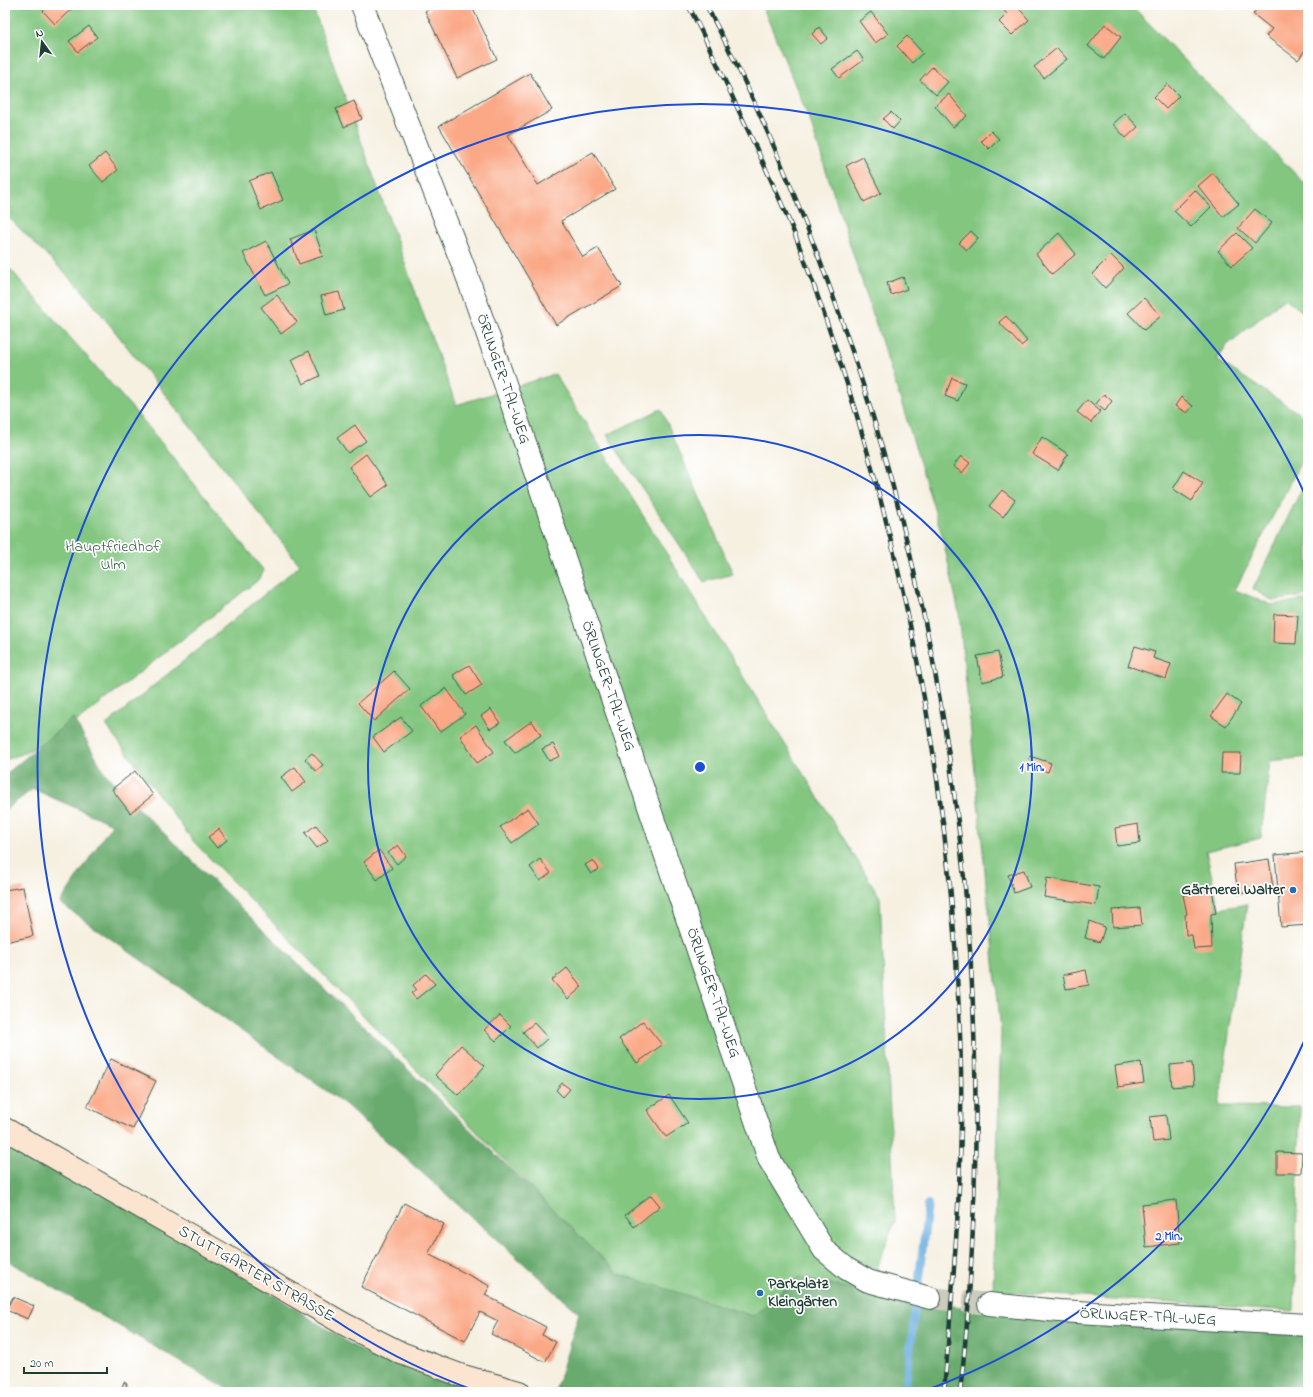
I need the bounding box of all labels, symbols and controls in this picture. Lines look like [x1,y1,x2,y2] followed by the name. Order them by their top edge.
[22,22,62,62] north arrow
[34,25,45,42] text: N
[469,311,537,447] street label: ÖRLINGER-TAL-WEG
[65,535,161,577] park label: Hauptfriedhof Ulm
[574,618,642,754] street label: ÖRLINGER-TAL-WEG
[1020,759,1045,777] text: 1 Min.
[693,760,707,774] centre of rings
[1181,878,1286,902] place label: Gärtnerei Walter
[1288,885,1298,895] marker: Gärtnerei Walter
[679,925,747,1061] street label: ÖRLINGER-TAL-WEG
[173,1219,339,1329] street label: STUTTGARTER STRASSE
[1155,1228,1183,1246] text: 2 Min.
[768,1272,837,1315] place label: Parkplatz Kleingärten
[755,1288,765,1298] marker: Parkplatz Kleingärten
[1079,1301,1217,1333] street label: ÖRLINGER-TAL-WEG
[24,1349,107,1375] scale bar
[30,1355,53,1373] text: 20 m

